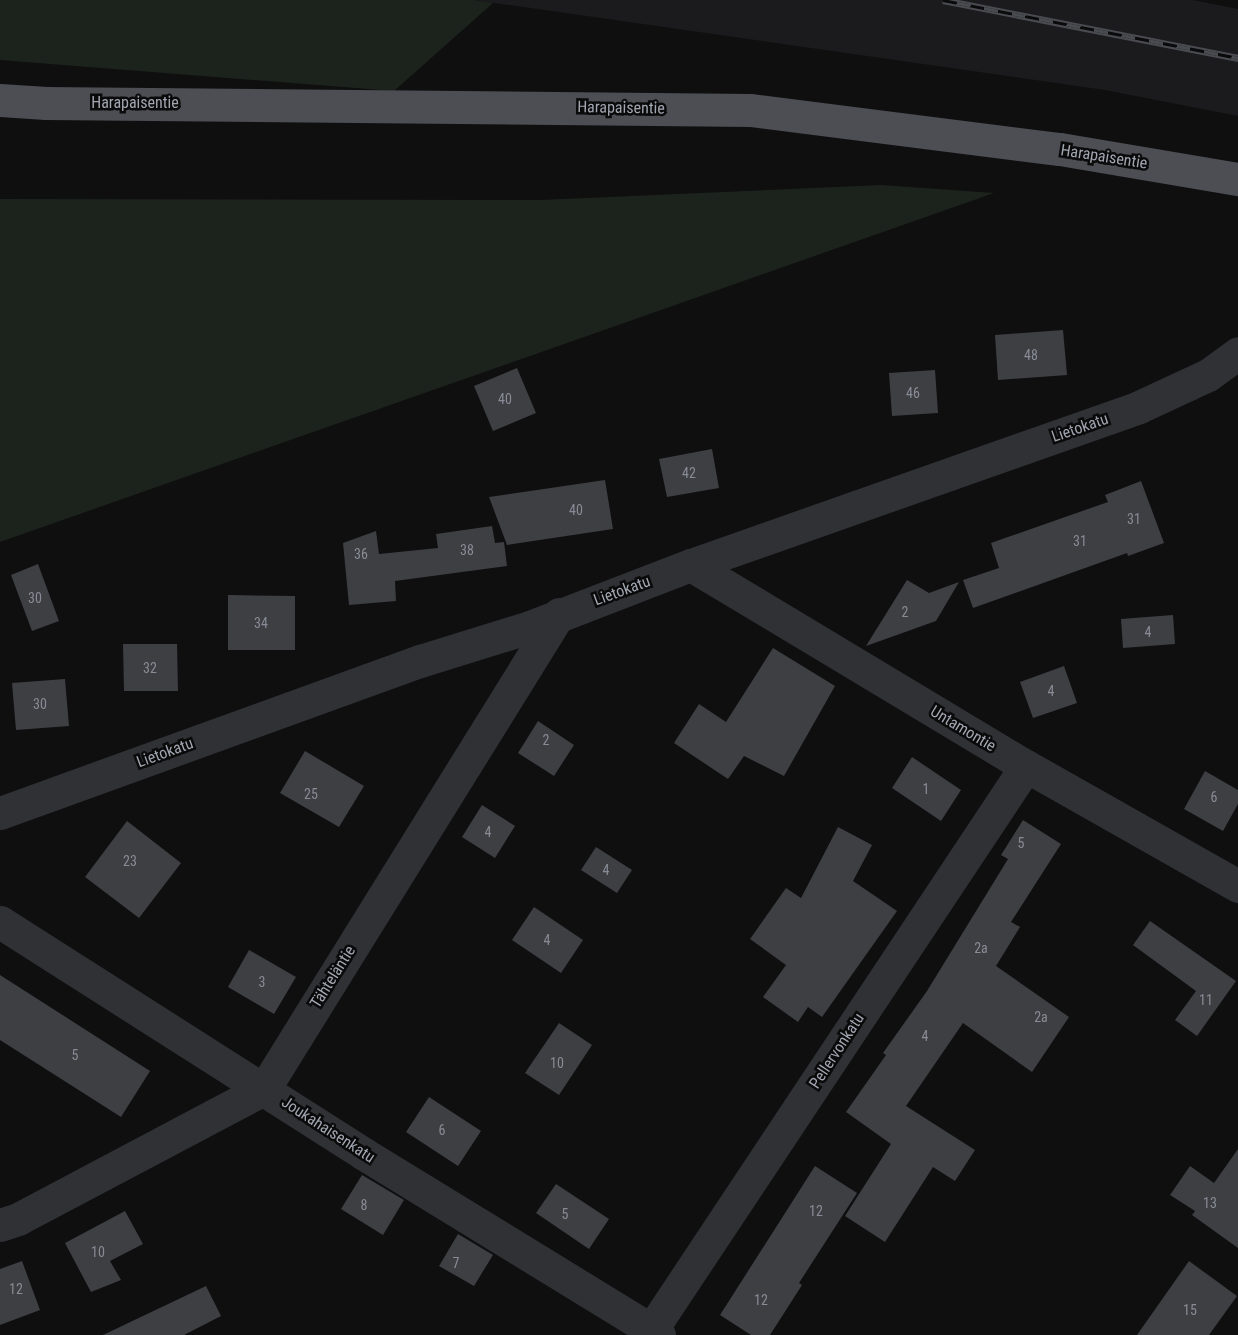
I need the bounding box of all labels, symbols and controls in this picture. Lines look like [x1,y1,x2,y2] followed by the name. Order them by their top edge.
[91,93,179,113] street label: Harapaisentie
[577,98,665,118] street label: Harapaisentie
[1059,141,1149,173] street label: Harapaisentie
[1024,347,1038,363] house number: 48
[906,385,920,401] house number: 46
[498,391,512,407] house number: 40
[1049,409,1111,447] street label: Lietokatu
[682,465,696,481] house number: 42
[569,502,583,518] house number: 40
[1127,511,1141,527] house number: 31
[1073,533,1087,549] house number: 31
[460,542,474,558] house number: 38
[354,546,368,562] house number: 36
[591,572,653,610] street label: Lietokatu
[28,590,42,606] house number: 30
[902,604,908,620] house number: 2
[254,615,268,631] house number: 34
[1145,624,1151,640] house number: 4
[143,660,157,676] house number: 32
[1048,683,1054,699] house number: 4
[33,696,47,712] house number: 30
[927,702,999,756] street label: Untamontie
[543,732,549,748] house number: 2
[134,734,196,772] street label: Lietokatu
[923,781,929,797] house number: 1
[304,786,318,802] house number: 25
[1211,789,1217,805] house number: 6
[485,824,491,840] house number: 4
[1018,835,1024,851] house number: 5
[123,853,137,869] house number: 23
[603,862,609,878] house number: 4
[544,932,550,948] house number: 4
[974,940,988,956] house number: 2a
[306,942,360,1012] street label: Tähteläntie
[259,974,265,990] house number: 3
[1199,992,1213,1008] house number: 11
[1034,1009,1048,1025] house number: 2a
[806,1010,868,1092] street label: Pellervonkatu
[922,1028,928,1044] house number: 4
[72,1047,78,1063] house number: 5
[550,1055,564,1071] house number: 10
[278,1093,378,1167] street label: Joukahaisenkatu
[439,1122,445,1138] house number: 6
[1203,1195,1217,1211] house number: 13
[361,1197,367,1213] house number: 8
[809,1203,823,1219] house number: 12
[562,1206,568,1222] house number: 5
[91,1244,105,1260] house number: 10
[453,1255,459,1271] house number: 7
[9,1281,23,1297] house number: 12
[754,1292,768,1308] house number: 12
[1183,1302,1197,1318] house number: 15

